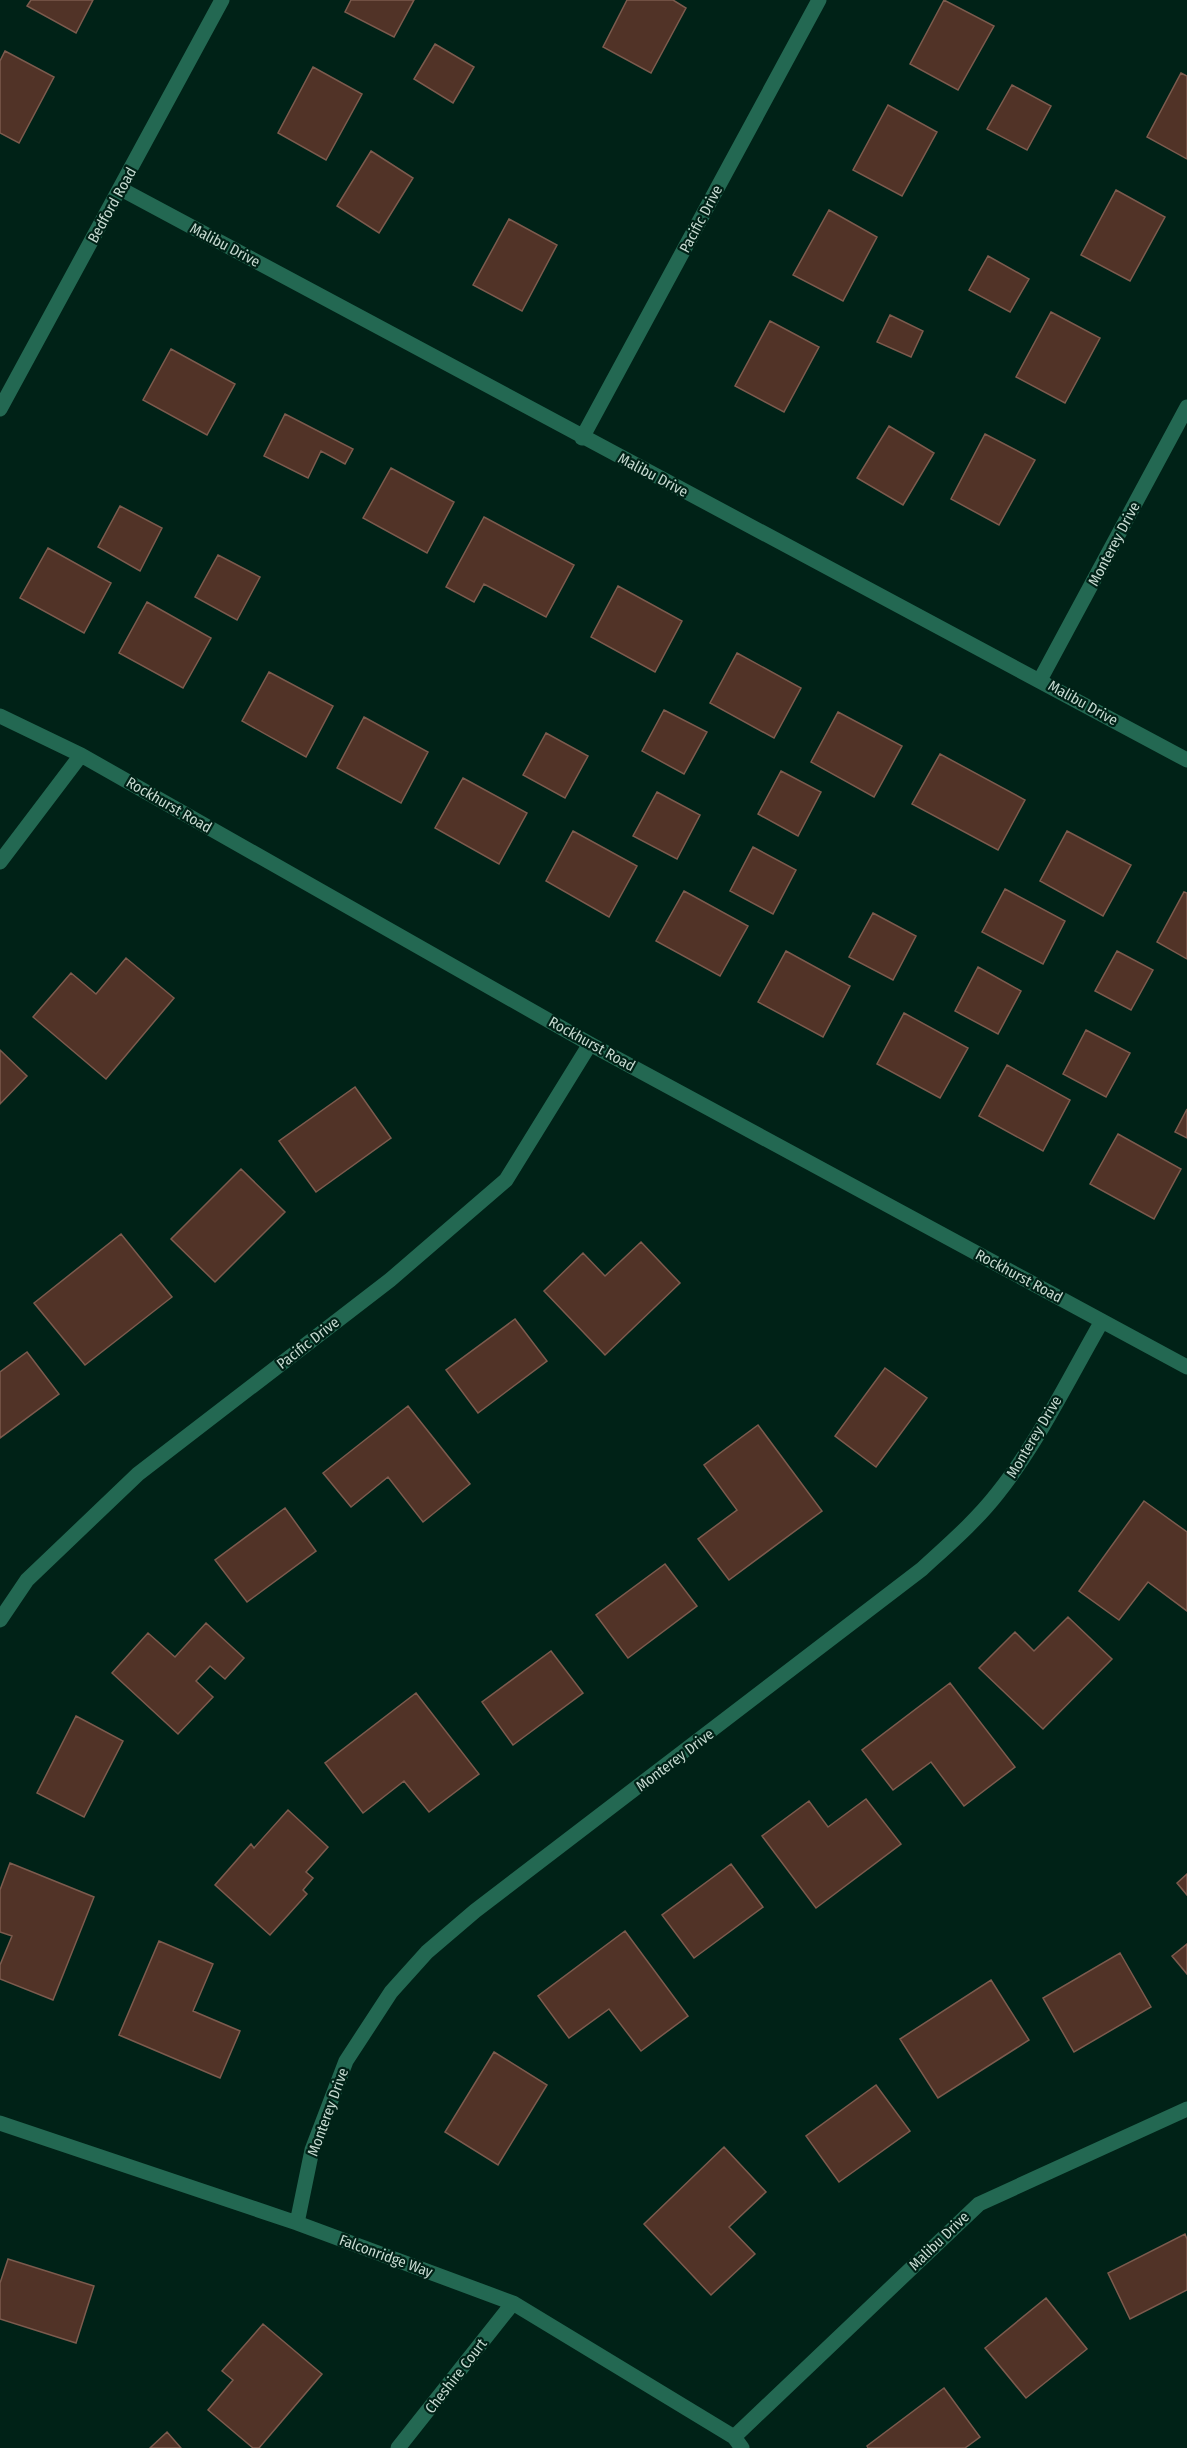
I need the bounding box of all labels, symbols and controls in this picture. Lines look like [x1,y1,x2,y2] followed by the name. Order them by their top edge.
[84,164,140,246] street label: Bedford Road
[676,182,726,256] street label: Pacific Drive
[187,219,263,271] street label: Malibu Drive
[615,449,691,501] street label: Malibu Drive
[1084,499,1144,589] street label: Monterey Drive
[1045,677,1121,729] street label: Malibu Drive
[123,773,215,837] street label: Rockhurst Road
[546,1013,638,1075] street label: Rockhurst Road
[972,1246,1066,1306] street label: Rockhurst Road
[273,1313,343,1373] street label: Pacific Drive
[1002,1393,1066,1481] street label: Monterey Drive
[633,1725,717,1795] street label: Monterey Drive
[304,2065,352,2159] street label: Monterey Drive
[905,2208,973,2274] street label: Malibu Drive
[337,2231,435,2281] street label: Falconridge Way
[421,2335,491,2417] street label: Cheshire Court

